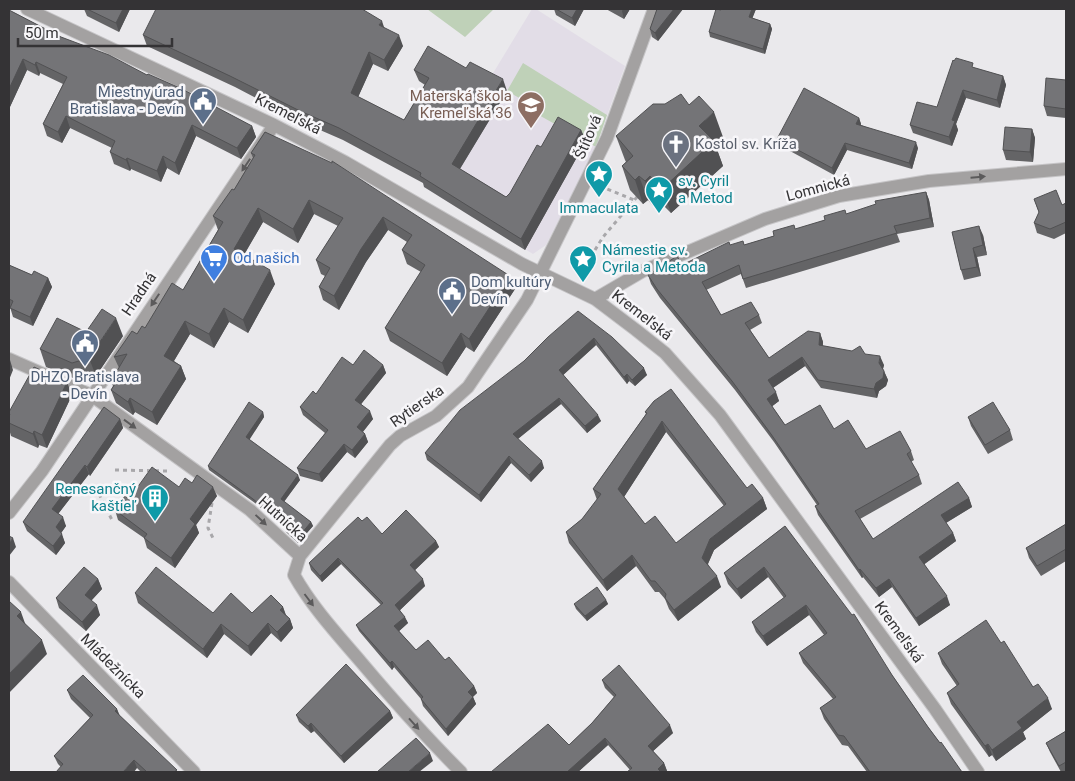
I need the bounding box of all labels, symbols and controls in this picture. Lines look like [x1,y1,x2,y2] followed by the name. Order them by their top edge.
[18,15,171,47] scale bar
[25,24,59,42] text: 50 m
[70,83,184,118] place label: Miestny úrad Bratislava - Devín
[188,86,218,125] public building icon: Miestny úrad Bratislava - Devín
[410,87,512,122] place label: Materská škola Kremeľská 36
[252,90,324,138] street label: Kremeľská
[516,90,546,129] school or university icon: Materská škola Kremeľská 36
[571,112,605,162] street label: Štítová
[661,129,691,168] church icon: Kostol sv. Kríža
[695,135,797,153] place label: Kostol sv. Kríža
[241,158,251,171] one-way arrow
[584,159,614,198] place icon: Immaculata
[784,171,852,205] street label: Lomnická
[678,172,733,207] place label: sv. Cyril a Metod
[970,172,986,180] one-way arrow
[644,175,674,214] place icon: sv. Cyril a Metod
[559,199,639,217] place label: Immaculata
[602,241,706,276] place label: Námestie sv. Cyrila a Metoda
[199,243,229,282] supermarket icon: Od našich
[568,244,598,283] place icon: Námestie sv. Cyrila a Metoda
[233,249,299,267] place label: Od našich
[118,269,160,319] street label: Hradná
[471,273,551,308] place label: Dom kultúry Devín
[437,276,467,315] public building icon: Dom kultúry Devín
[608,286,676,344] street label: Kremeľská
[150,293,160,306] one-way arrow
[70,328,100,367] public building icon: DHZO Bratislava - Devín
[31,368,139,403] place label: DHZO Bratislava - Devín
[387,381,447,431] street label: Rytierska
[124,418,137,428] one-way arrow
[55,480,137,515] place label: Renesančný kaštieľ
[140,483,170,522] building icon: Renesančný kaštieľ
[255,492,311,546] street label: Hutnícka
[255,514,267,526] one-way arrow
[304,593,315,606] one-way arrow
[871,598,927,666] street label: Kremeľská
[77,630,149,702] street label: Mládežnícka
[409,717,420,730] one-way arrow

